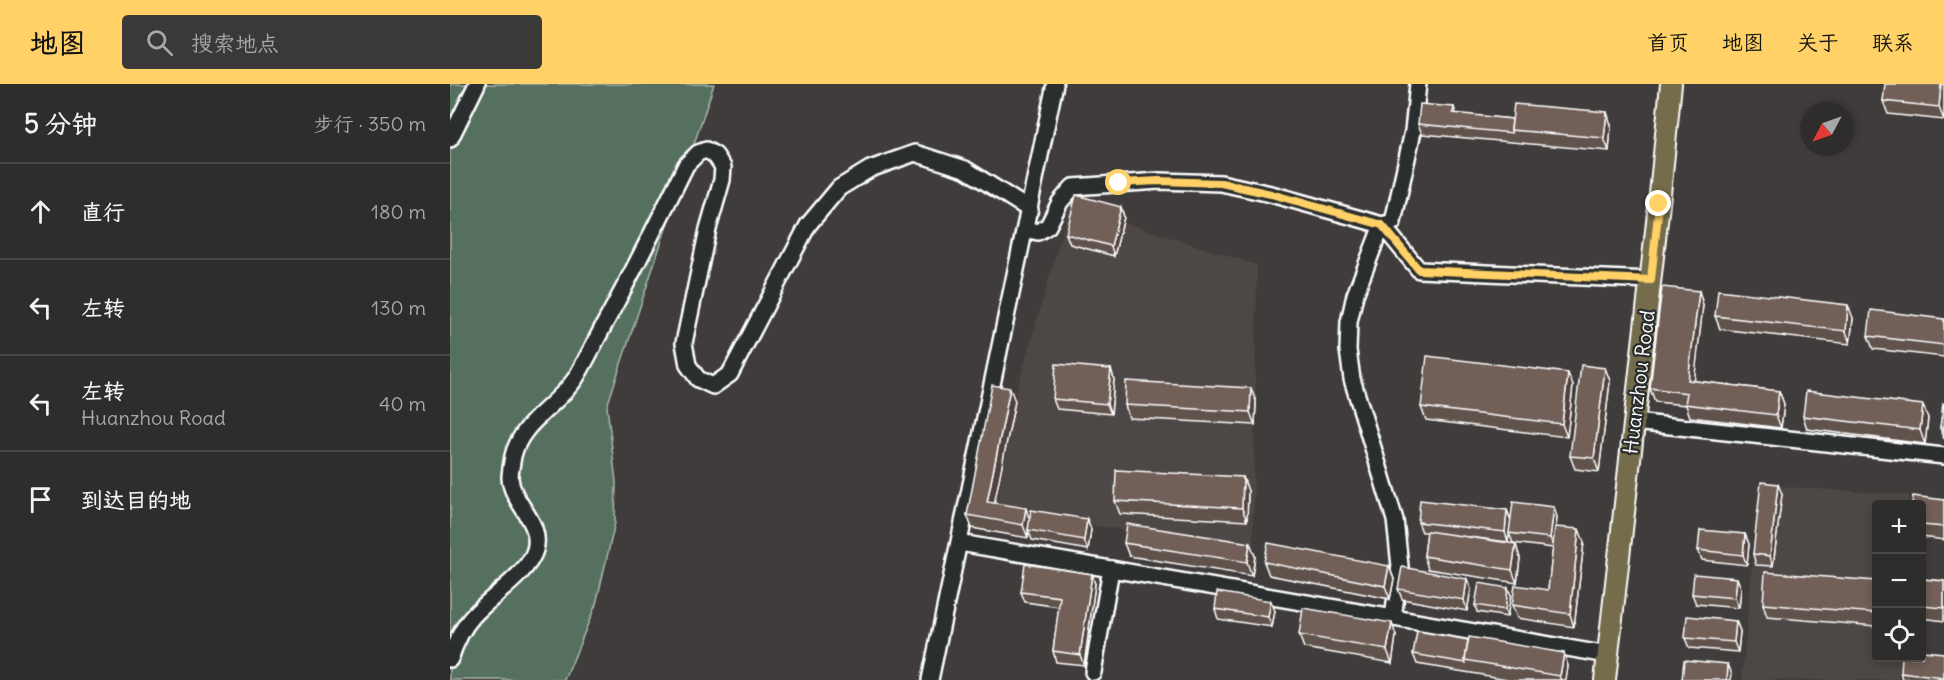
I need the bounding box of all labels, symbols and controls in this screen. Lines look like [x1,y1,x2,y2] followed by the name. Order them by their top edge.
[122,15,542,69] search box
[30,25,86,61] text: 地图
[143,26,176,59] icon: search
[191,29,279,57] text: 搜索地点
[1647,29,1689,56] text: 首页
[1722,29,1764,56] text: 地图
[1797,29,1839,56] text: 关于
[1872,29,1914,56] text: 联系
[1800,102,1854,156] north arrow
[24,107,97,140] text: 5 分钟
[314,111,426,136] text: 步行 · 350 m
[1105,169,1131,195] route start
[1645,190,1671,216] route end
[24,195,57,228] icon: ahead
[81,198,125,226] text: 直行
[371,199,426,224] text: 180 m
[24,291,57,324] icon: left
[81,294,125,322] text: 左转
[371,295,426,320] text: 130 m
[1617,308,1660,455] street label: Huanzhou Road
[81,377,125,405] text: 左转
[24,387,57,420] icon: left
[379,391,426,416] text: 40 m
[81,405,226,430] text: Huanzhou Road
[24,483,57,516] icon: arrive
[81,486,191,514] text: 到达目的地
[1872,500,1926,662] map controls
[1872,500,1926,554] button: +
[1872,554,1926,608] button: −
[1872,608,1926,662] button: locate

